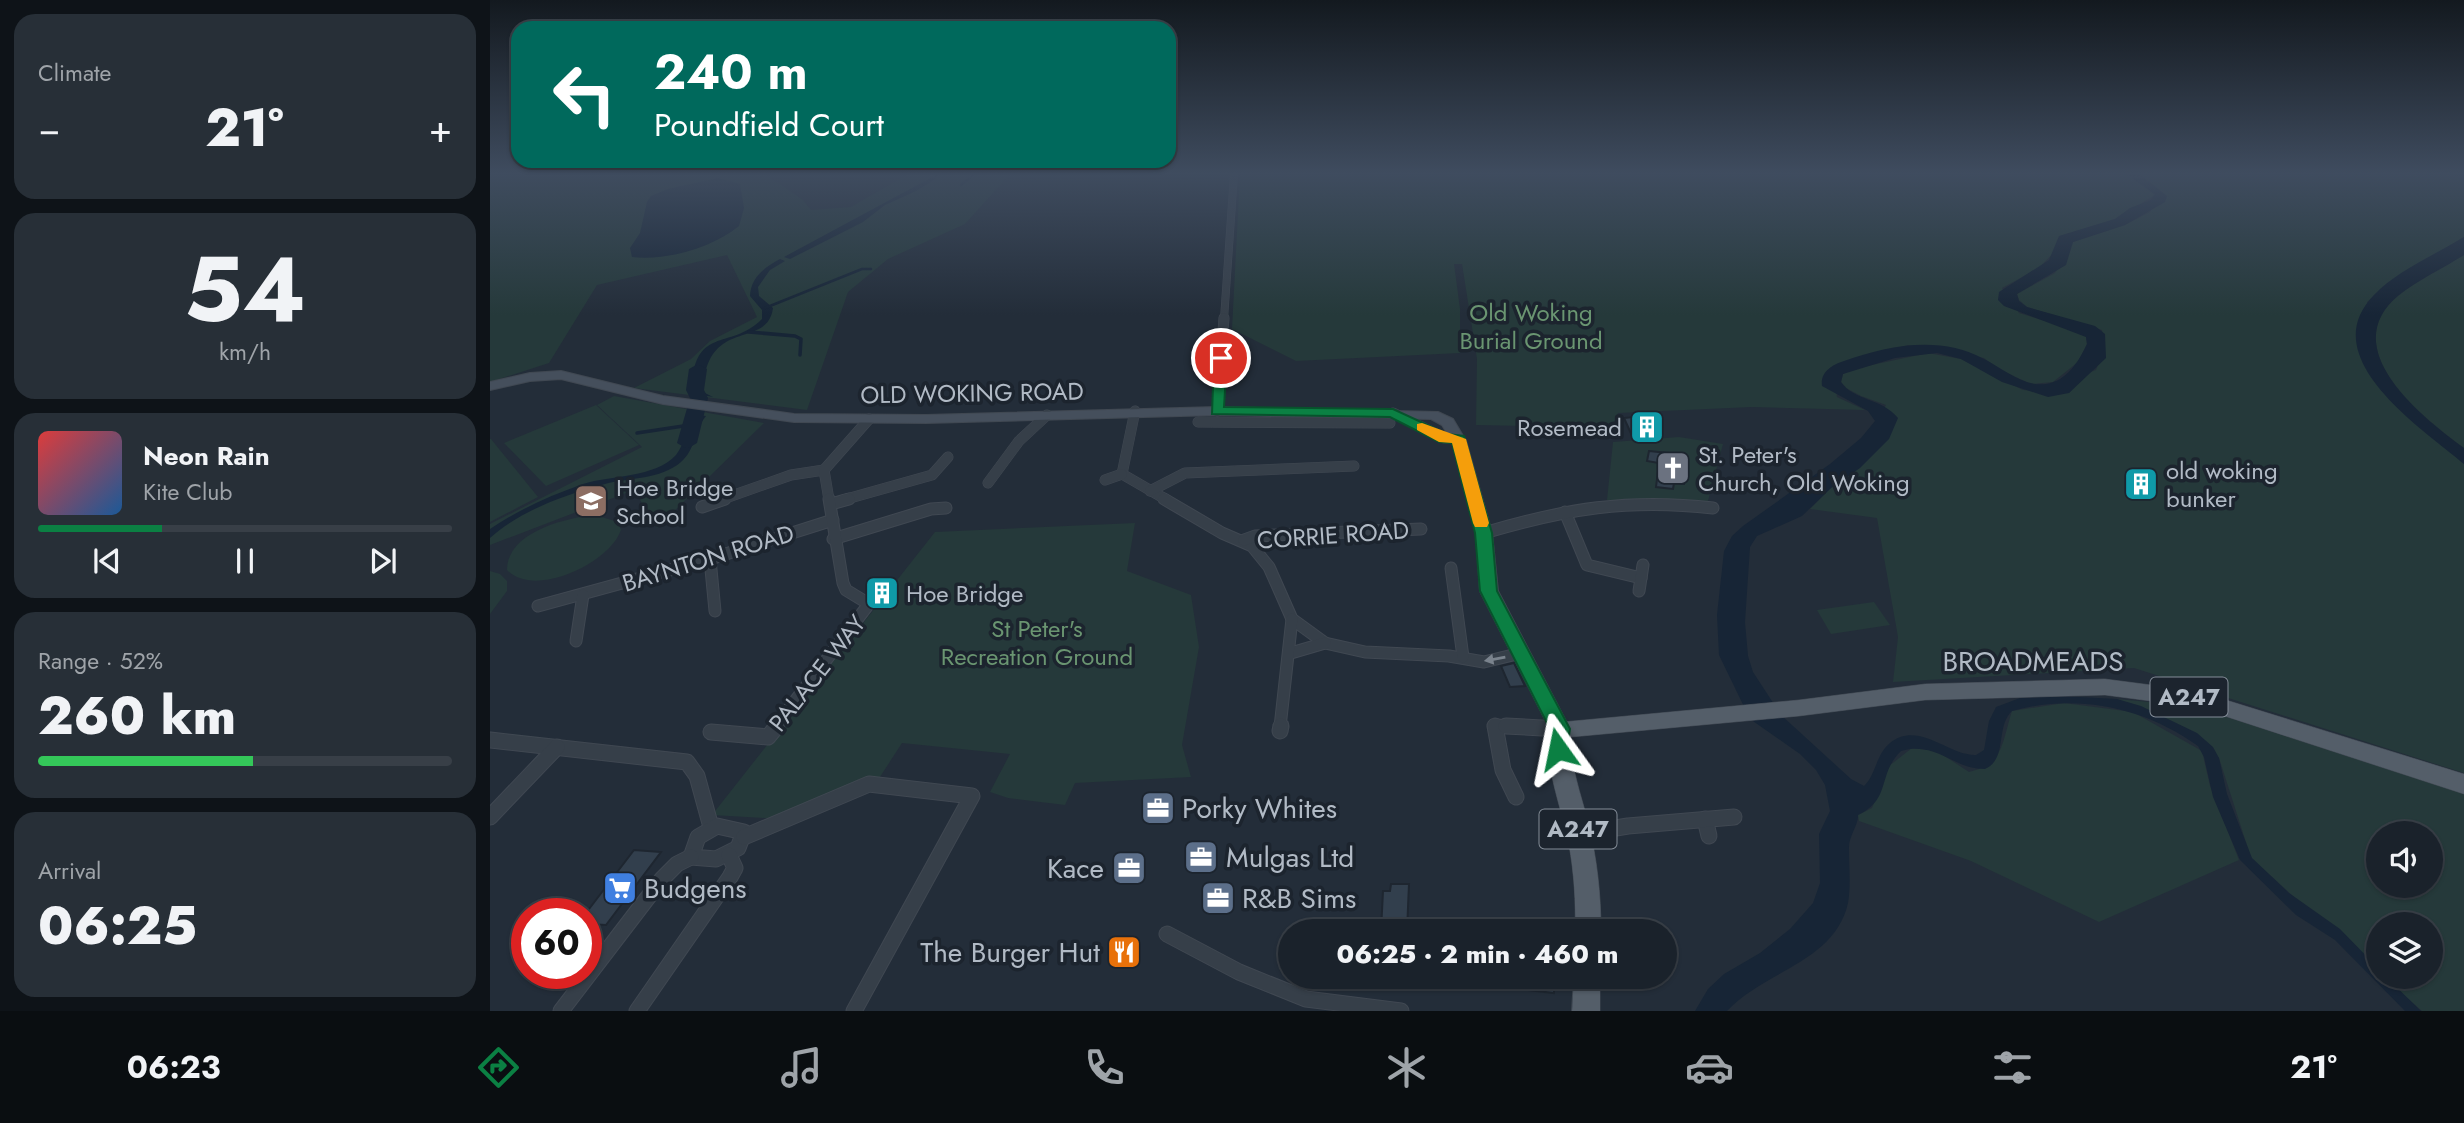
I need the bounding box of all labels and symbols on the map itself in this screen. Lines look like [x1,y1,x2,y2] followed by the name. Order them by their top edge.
[1459,295,1603,358] park label: Old Woking Burial Ground
[1191,328,1251,388] pin
[860,374,1084,412] street label: OLD WOKING ROAD
[1628,408,1666,446] building icon: Rosemead
[1517,410,1622,445] place label: Rosemead
[1698,437,1910,500] place label: St. Peter's Church, Old Woking
[1654,449,1692,487] church icon: St. Peter's Church, Old Woking
[2166,453,2278,516] place label: old woking bunker
[2122,465,2160,503] building icon: old woking bunker
[616,470,733,533] place label: Hoe Bridge School
[572,482,610,520] school or university icon: Hoe Bridge School
[1256,512,1410,558] street label: CORRIE ROAD
[618,515,798,601] street label: BAYNTON ROAD
[863,574,901,612] building icon: Hoe Bridge
[906,576,1023,611] place label: Hoe Bridge
[760,607,874,739] street label: PALACE WAY
[941,611,1133,674] park label: St Peter's Recreation Ground
[1942,641,2124,682] street label: BROADMEADS
[1484,654,1506,665] one-way arrow
[2150,678,2228,716] road number: A247
[1521,712,1595,786] position arrow
[1182,788,1337,829] place label: Porky Whites
[1139,789,1177,827] office icon: Porky Whites
[1540,810,1616,848] road number: A247
[1226,837,1354,878] place label: Mulgas Ltd
[1182,838,1220,876] office icon: Mulgas Ltd
[1047,848,1104,889] place label: Kace
[1110,849,1148,887] office icon: Kace
[644,868,747,909] place label: Budgens
[601,869,639,907] supermarket icon: Budgens
[1242,878,1356,919] place label: R&B Sims
[1199,879,1237,917] office icon: R&B Sims
[511,898,602,989] speed limit sign: 60
[920,932,1100,973] place label: The Burger Hut
[1105,933,1143,971] restaurant icon: The Burger Hut

